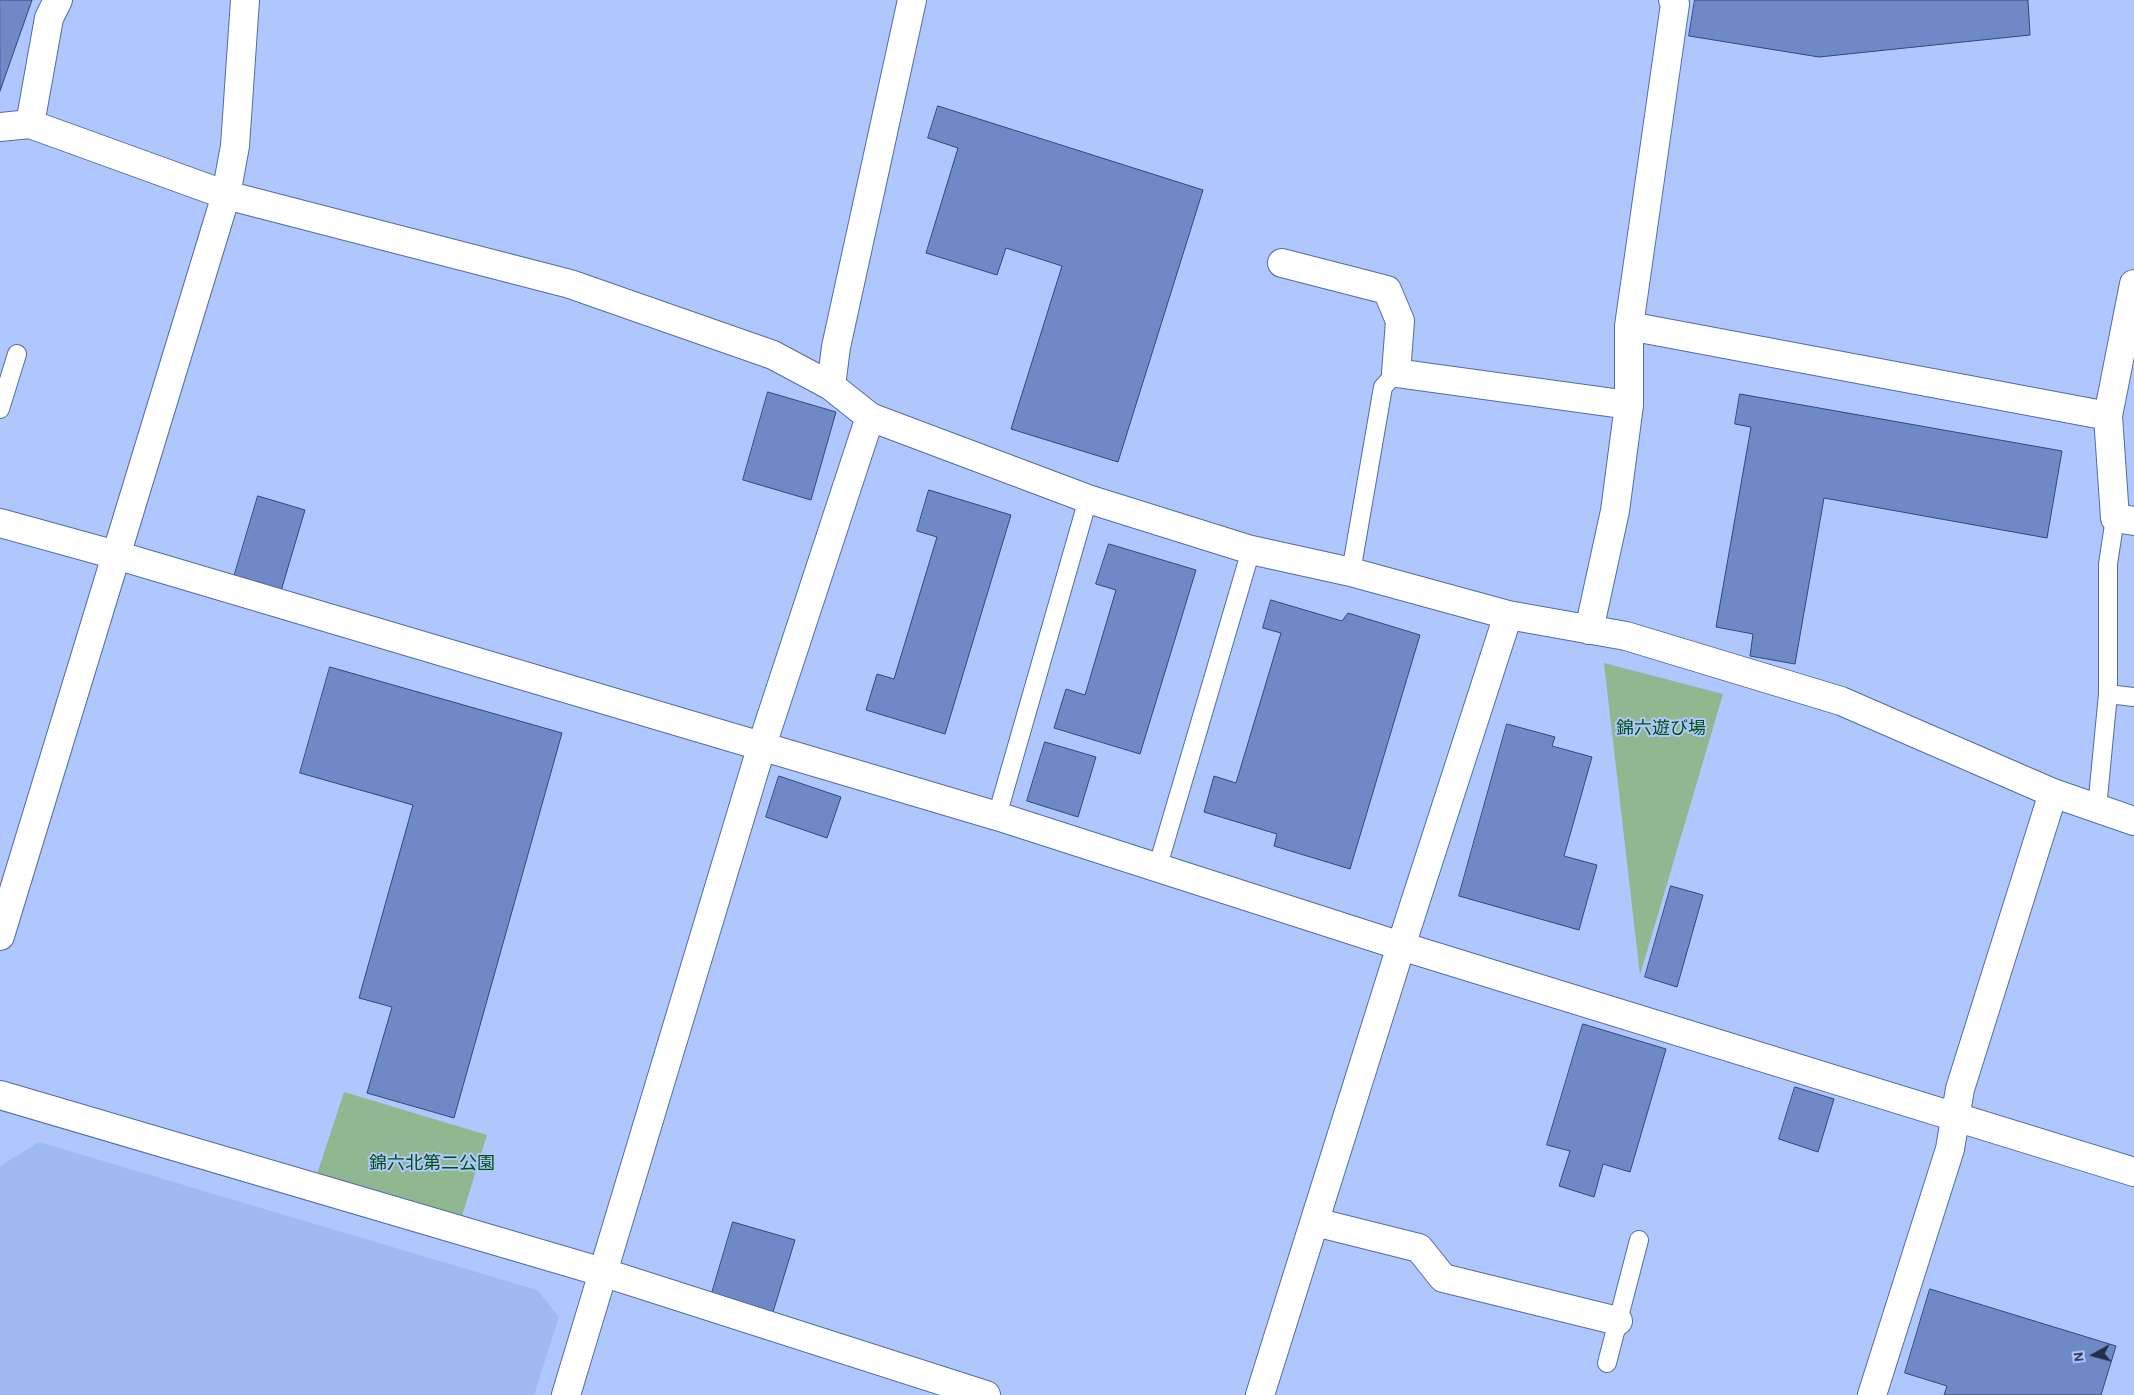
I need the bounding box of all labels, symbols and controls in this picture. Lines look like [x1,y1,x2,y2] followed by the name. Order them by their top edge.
[1616,718,1706,740] park label: 錦六遊び場
[369,1153,495,1175] park label: 錦六北第二公園
[2069,1330,2119,1380] north arrow
[2070,1351,2088,1363] text: N

